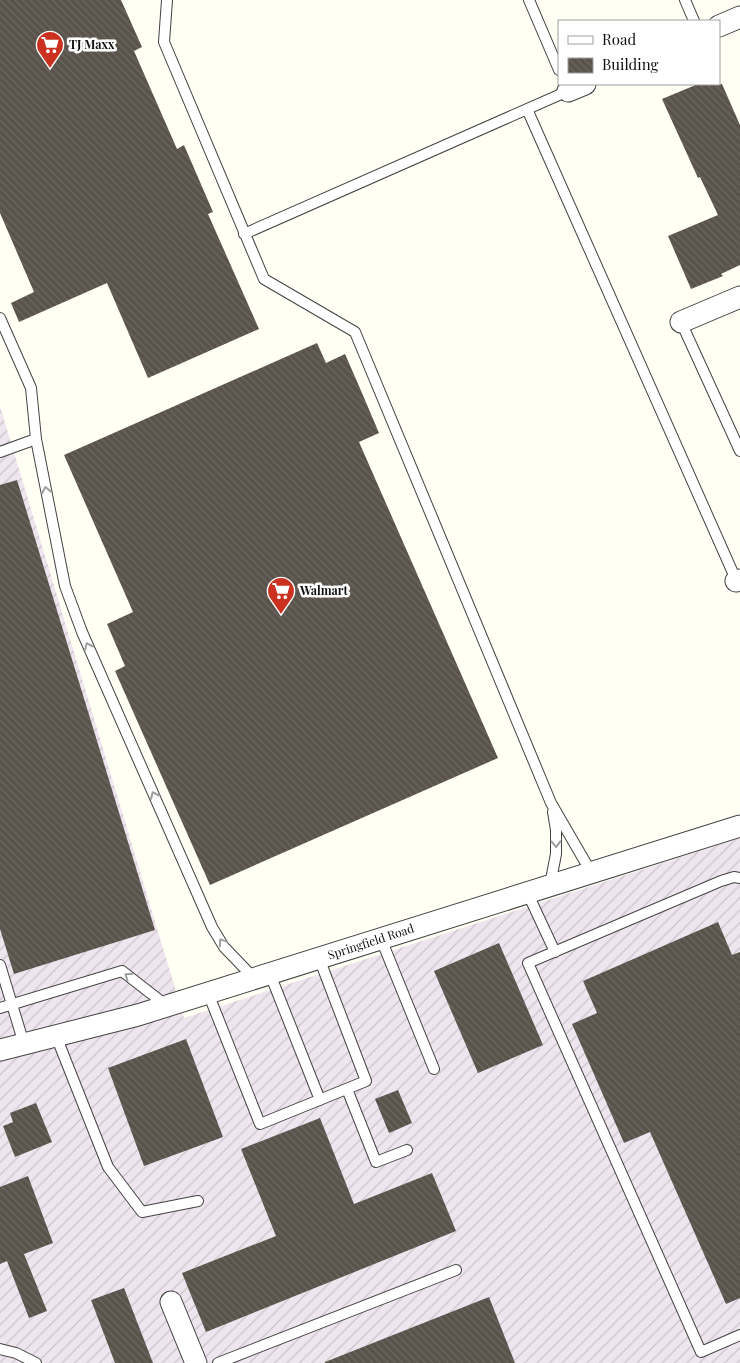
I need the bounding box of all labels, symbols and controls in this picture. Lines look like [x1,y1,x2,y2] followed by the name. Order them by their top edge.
[558,20,720,85] legend
[602,29,636,49] text: Road
[35,30,65,69] supermarket icon: TJ Maxx
[69,36,115,52] place label: TJ Maxx
[602,54,659,74] text: Building
[41,486,52,495] one-way arrow
[266,576,296,615] supermarket icon: Walmart
[299,582,348,598] place label: Walmart
[84,642,94,651] one-way arrow
[149,791,160,800] one-way arrow
[551,840,561,848] one-way arrow
[326,920,416,963] street label: Springfield Road
[218,939,228,948] one-way arrow
[124,973,134,982] one-way arrow

